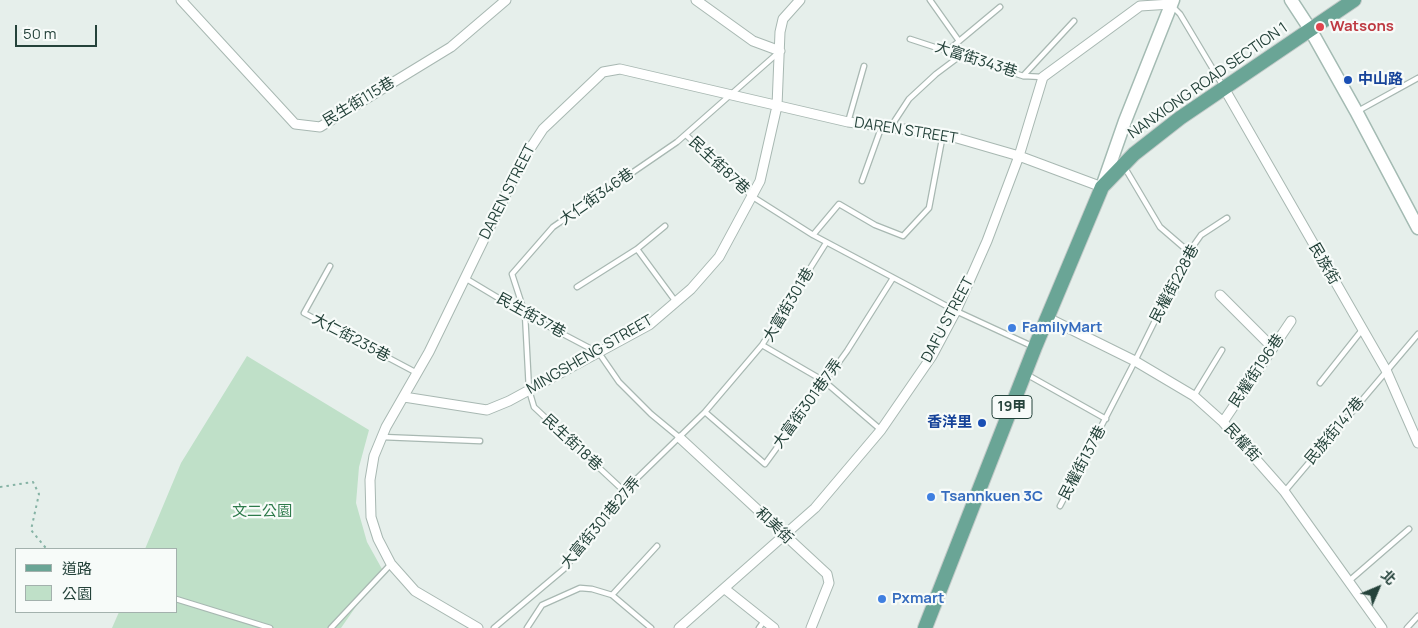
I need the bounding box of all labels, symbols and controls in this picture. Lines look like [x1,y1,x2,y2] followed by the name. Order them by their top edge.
[18,15,100,47] scale bar
[1330,18,1394,36] place label: Watsons
[1125,19,1291,143] street label: NANXIONG ROAD SECTION 1
[1314,21,1326,33] marker: Watsons
[23,23,57,44] text: 50 m
[933,38,1019,82] street label: 大富街343巷
[1358,71,1403,89] place label: 中山路
[320,74,398,130] street label: 民生街115巷
[1342,74,1354,86] marker: 中山路
[853,114,959,148] street label: DAREN STREET
[685,133,753,199] street label: 民生街87巷
[476,141,540,243] street label: DAREN STREET
[556,165,638,229] street label: 大仁街346巷
[1305,240,1343,288] street label: 民族街
[1147,242,1203,326] street label: 民權街228巷
[760,265,818,345] street label: 大富街301巷
[918,274,978,366] street label: DAFU STREET
[493,290,569,342] street label: 民生街37巷
[309,310,393,366] street label: 大仁街235巷
[524,312,656,398] street label: MINGSHENG STREET
[1022,319,1102,337] place label: FamilyMart
[1006,322,1018,334] marker: FamilyMart
[1226,331,1288,411] street label: 民權街196巷
[770,356,846,452] street label: 大富街301巷7弄
[1302,394,1368,468] street label: 民族街147巷
[992,396,1032,418] road number: 19甲
[539,411,605,475] street label: 民生街18巷
[927,414,972,432] place label: 香洋里
[976,417,988,429] marker: 香洋里
[1220,420,1264,466] street label: 民權街
[1056,423,1110,503] street label: 民權街137巷
[557,473,645,573] street label: 大富街301巷27弄
[941,488,1043,506] place label: Tsannkuen 3C
[925,491,937,503] marker: Tsannkuen 3C
[232,503,292,521] park label: 文二公園
[751,504,797,548] street label: 和美街
[15,548,178,613] legend
[62,558,92,579] text: 道路
[1353,563,1403,613] north arrow
[1377,565,1401,589] text: 北
[62,583,92,604] text: 公園
[892,590,944,608] place label: Pxmart
[876,593,888,605] marker: Pxmart

